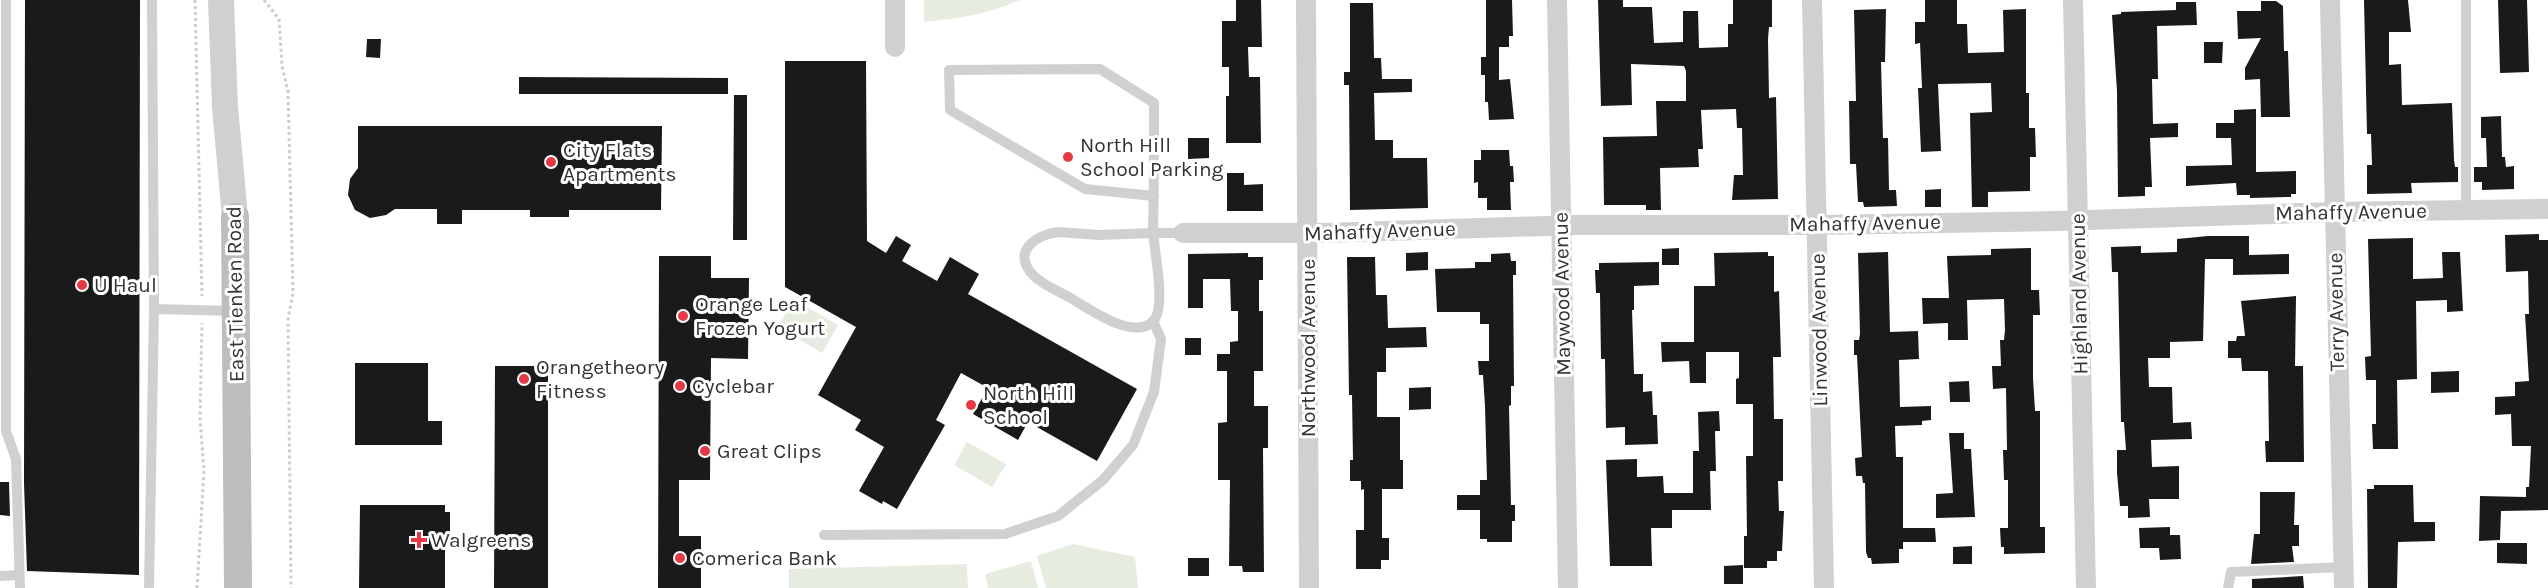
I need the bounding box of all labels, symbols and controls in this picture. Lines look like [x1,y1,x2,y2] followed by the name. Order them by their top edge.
[1080,133,1224,181] place label: North Hill School Parking
[563,138,676,186] place label: City Flats Apartments
[1061,150,1075,164] marker: North Hill School Parking
[544,155,558,169] marker: City Flats Apartments
[2275,199,2427,225] street label: Mahaffy Avenue
[221,206,249,382] street label: East Tienken Road
[1789,210,1941,236] street label: Mahaffy Avenue
[1549,212,1575,376] street label: Maywood Avenue
[2066,213,2092,375] street label: Highland Avenue
[1304,216,1456,246] street label: Mahaffy Avenue
[2323,252,2349,372] street label: Terry Avenue
[1806,253,1832,407] street label: Linwood Avenue
[1296,259,1320,437] street label: Northwood Avenue
[94,273,157,297] place label: U Haul
[75,278,89,292] marker: U Haul
[695,292,825,340] place label: Orange Leaf Frozen Yogurt
[676,309,690,323] marker: Orange Leaf Frozen Yogurt
[536,355,664,403] place label: Orangetheory Fitness
[517,372,531,386] marker: Orangetheory Fitness
[692,374,774,398] place label: Cyclebar
[673,379,687,393] marker: Cyclebar
[983,381,1074,429] place label: North Hill School
[964,398,978,412] marker: North Hill School
[717,439,822,463] place label: Great Clips
[698,444,712,458] marker: Great Clips
[431,528,531,552] place label: Walgreens
[412,533,426,547] marker: Walgreens
[692,546,837,570] place label: Comerica Bank
[673,551,687,565] marker: Comerica Bank

